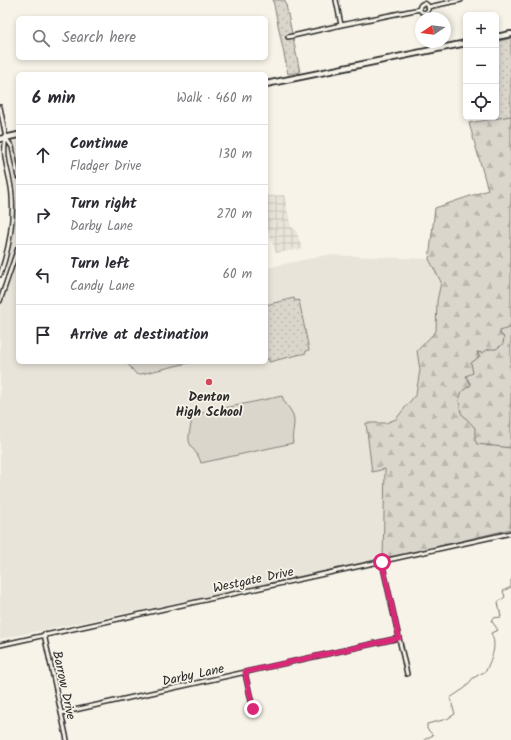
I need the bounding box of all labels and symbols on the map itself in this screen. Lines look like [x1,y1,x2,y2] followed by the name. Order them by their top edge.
[415,12,451,48] north arrow
[204,377,214,387] marker: Denton High School
[176,387,243,423] place label: Denton High School
[373,553,391,571] route start
[211,562,296,599] street label: Westgate Drive
[46,649,81,722] street label: Barrow Drive
[160,659,226,692] street label: Darby Lane
[244,700,262,718] route end

